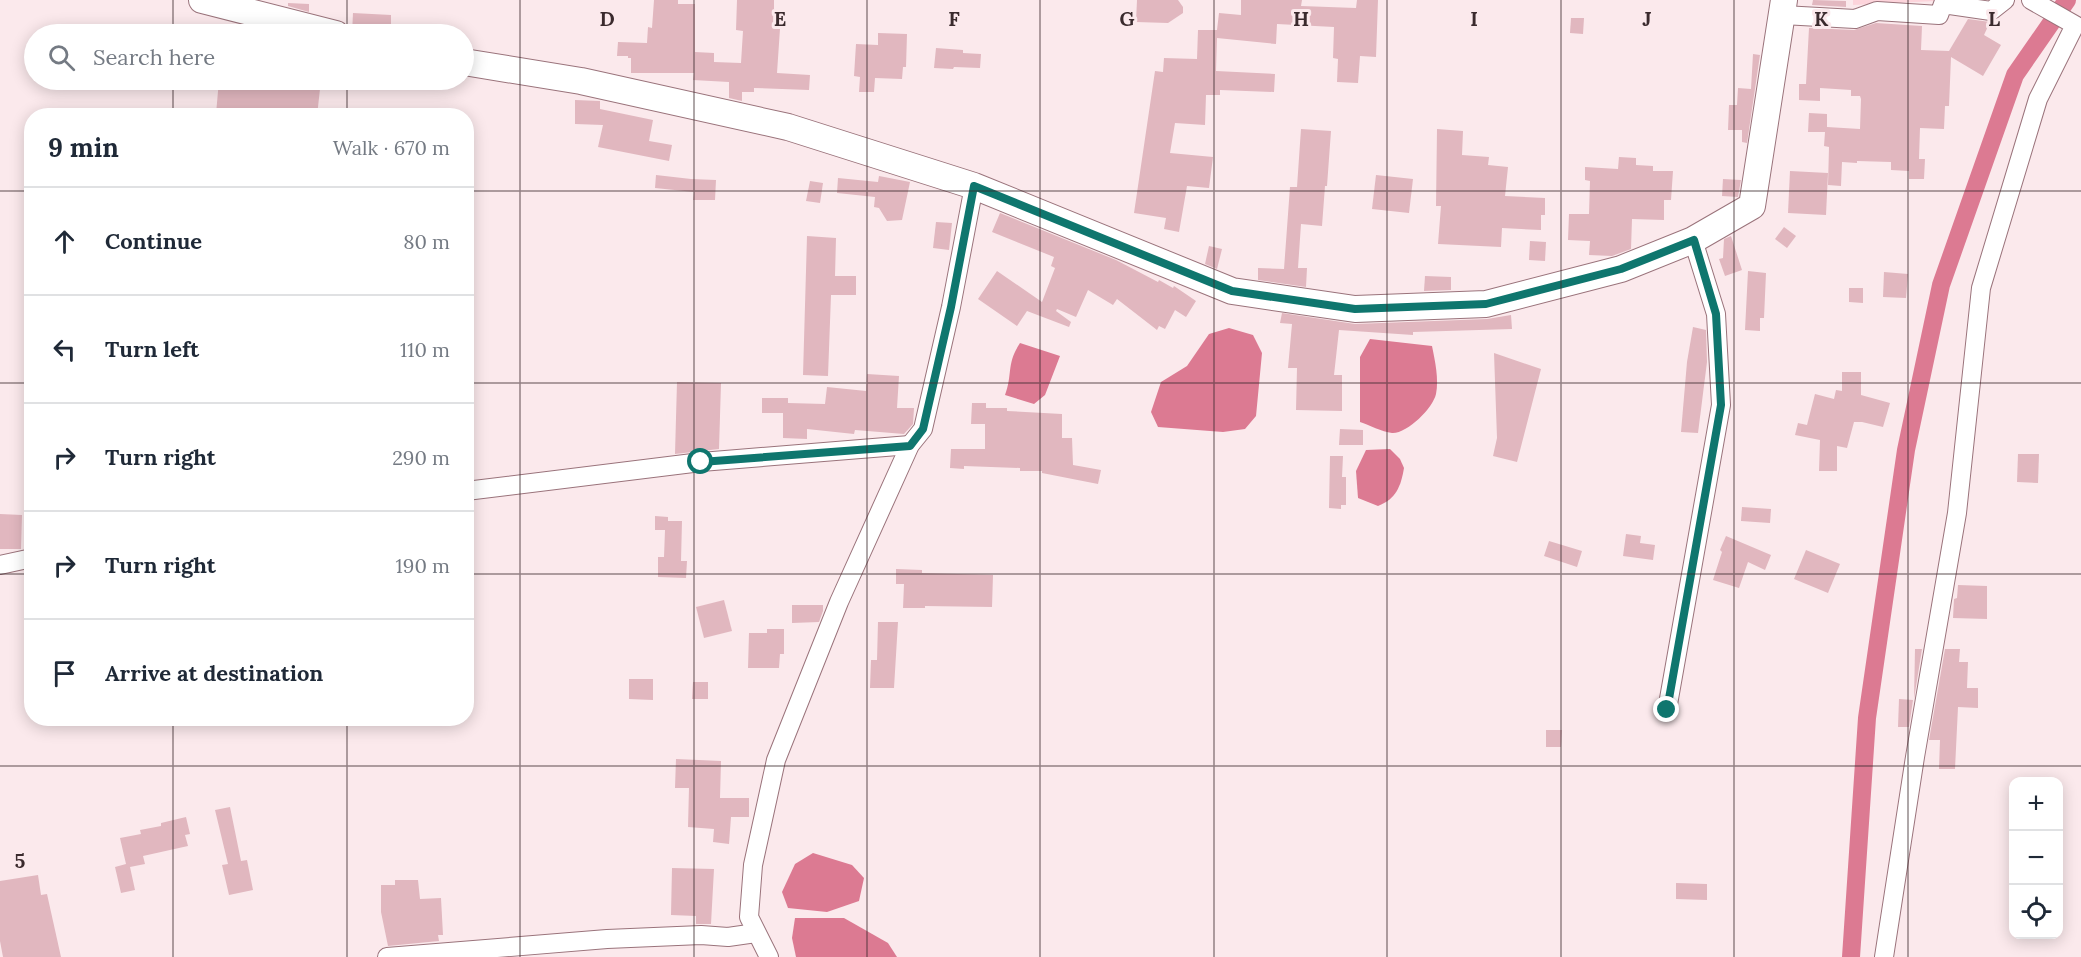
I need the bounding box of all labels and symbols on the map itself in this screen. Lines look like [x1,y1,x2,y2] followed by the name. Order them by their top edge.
[599,6,615,31] text: D
[774,6,786,31] text: E
[948,6,960,31] text: F
[1119,6,1135,31] text: G
[1293,6,1309,31] text: H
[1470,6,1478,31] text: I
[1642,6,1652,31] text: J
[1814,6,1829,31] text: K
[1988,6,2000,31] text: L
[687,448,713,474] route start
[1653,696,1679,722] route end
[15,848,26,873] text: 5

